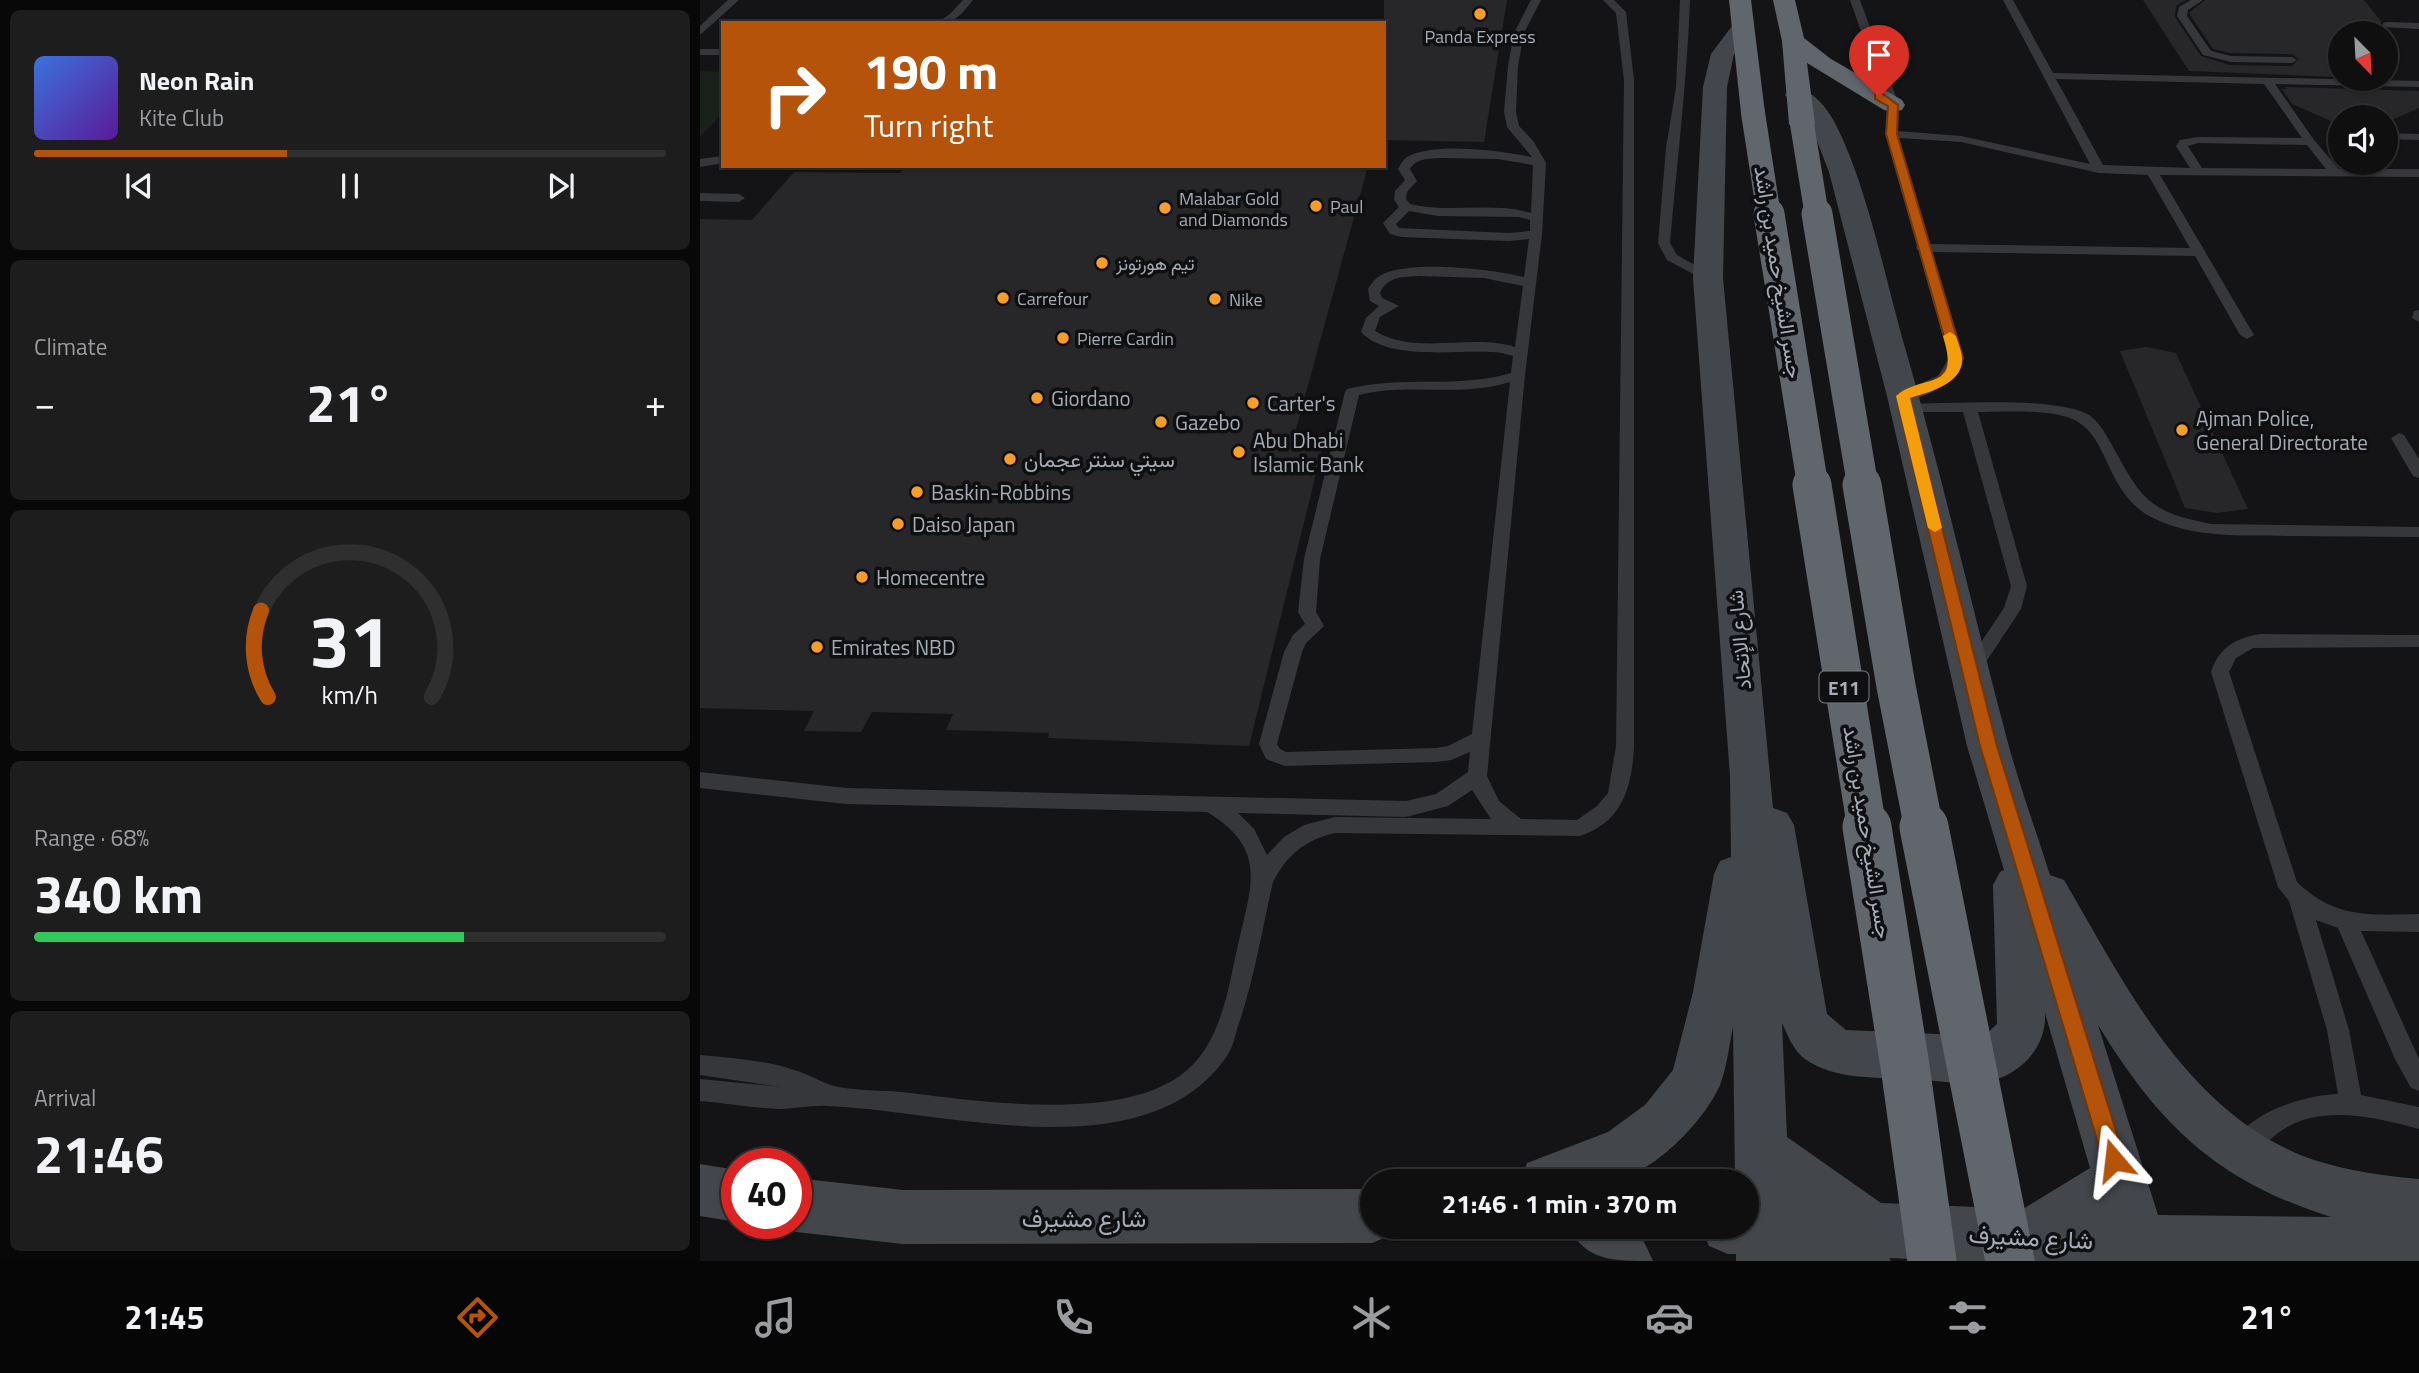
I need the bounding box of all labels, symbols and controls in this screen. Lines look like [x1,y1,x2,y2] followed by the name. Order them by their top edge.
[1472,6,1488,22] marker: Panda Express
[2328,21,2398,91] north arrow
[2328,21,2398,175] map controls
[1424,23,1536,50] place label: Panda Express
[1849,25,1909,97] pin
[864,33,998,108] text: 190 m
[1860,36,1898,74] icon: arrive
[749,49,840,140] icon: right
[139,61,254,100] text: Neon Rain
[139,100,224,135] text: Kite Club
[864,101,993,149] text: Turn right
[2328,105,2398,175] button: sound
[1746,163,1812,381] street label: جسر الشيخ حميد بن راشد
[120,167,158,205] icon: previous
[331,167,369,205] icon: pause
[542,167,580,205] icon: next
[1179,185,1288,233] place label: Malabar Gold and Diamonds
[1330,193,1363,220] place label: Paul
[1308,198,1324,214] marker: Paul
[1157,200,1173,216] marker: Malabar Gold and Diamonds
[1115,250,1194,277] place label: تيم هورتونز
[1094,255,1110,271] marker: تيم هورتونز
[1017,285,1088,312] place label: Carrefour
[1229,286,1263,313] place label: Nike
[995,290,1011,306] marker: Carrefour
[1207,291,1223,307] marker: Nike
[1077,325,1174,352] place label: Pierre Cardin
[34,329,107,364] text: Climate
[1055,330,1071,346] marker: Pierre Cardin
[306,363,394,442] text: 21°
[34,374,55,432] text: −
[645,374,666,432] text: +
[1051,382,1131,414] place label: Giordano
[1267,387,1335,419] place label: Carter's
[1029,390,1045,406] marker: Giordano
[1245,395,1261,411] marker: Carter's
[2196,402,2368,458] place label: Ajman Police, General Directorate
[1175,406,1241,438] place label: Gazebo
[1153,414,1169,430] marker: Gazebo
[2174,422,2190,438] marker: Ajman Police, General Directorate
[1253,424,1364,480] place label: Abu Dhabi Islamic Bank
[1024,443,1175,477] place label: سيتي سنتر عجمان
[1231,444,1247,460] marker: Abu Dhabi Islamic Bank
[1002,451,1018,467] marker: سيتي سنتر عجمان
[931,476,1071,508] place label: Baskin-Robbins
[909,484,925,500] marker: Baskin-Robbins
[912,508,1016,540] place label: Daiso Japan
[890,516,906,532] marker: Daiso Japan
[876,561,985,593] place label: Homecentre
[854,569,870,585] marker: Homecentre
[309,585,391,695] text: 31
[1719,589,1759,691] street label: شارع الإتحاد
[831,631,956,663] place label: Emirates NBD
[809,639,825,655] marker: Emirates NBD
[1820,672,1868,702] road number: E11
[322,675,378,713] text: km/h
[1835,723,1901,941] street label: جسر الشيخ حميد بن راشد
[34,820,149,855] text: Range · 68%
[34,854,203,933] text: 340 km
[34,1080,96,1115] text: Arrival
[34,1114,164,1193] text: 21:46
[2077,1123,2151,1197] position arrow
[721,1148,812,1239] speed limit sign: 40
[1442,1184,1677,1223] text: 21:46 · 1 min · 370 m
[1022,1200,1146,1236] street label: شارع مشيرف
[1968,1216,2094,1258] street label: شارع مشيرف
[124,1293,204,1341] text: 21:45
[453,1293,502,1342] icon: directions
[751,1293,800,1342] icon: music
[1049,1293,1098,1342] icon: phone
[1347,1293,1396,1342] icon: climate
[1645,1293,1694,1342] icon: car
[1943,1293,1992,1342] icon: filters
[2241,1293,2294,1341] text: 21°

